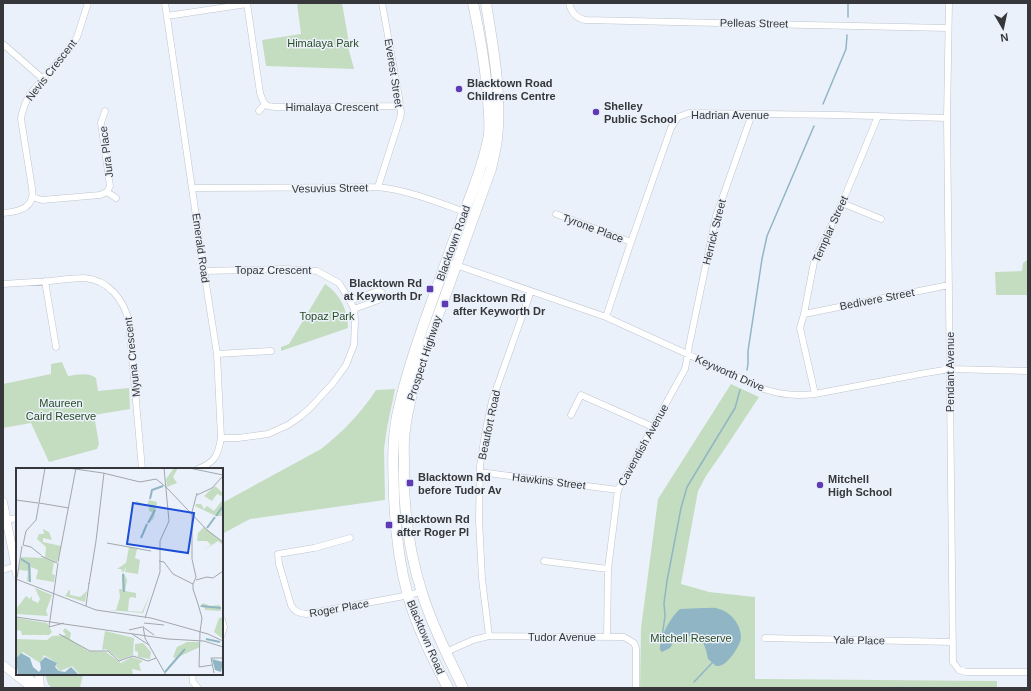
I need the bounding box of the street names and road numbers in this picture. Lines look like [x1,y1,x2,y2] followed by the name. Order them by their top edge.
[720,16,788,30] street label: Pelleas Street
[23,37,79,103] street label: Nevis Crescent
[383,38,405,108] street label: Everest Street
[286,101,378,113] street label: Himalaya Crescent
[691,109,769,121] street label: Hadrian Avenue
[97,125,115,179] street label: Jura Place
[292,181,368,195] street label: Vesuvius Street
[810,194,850,264] street label: Templar Street
[700,198,728,266] street label: Herrick Street
[434,204,472,282] street label: Blacktown Road
[561,211,625,245] street label: Tyrone Place
[190,212,212,284] street label: Emerald Road
[235,264,311,276] street label: Topaz Crescent
[839,286,915,312] street label: Bedivere Street
[405,314,444,402] street label: Prospect Highway
[122,317,142,397] street label: Myuna Crescent
[944,332,956,412] street label: Pendant Avenue
[693,352,767,394] street label: Keyworth Drive
[476,389,502,461] street label: Beaufort Road
[616,402,670,488] street label: Cavendish Avenue
[512,471,586,491] street label: Hawkins Street
[308,597,370,619] street label: Roger Place
[405,598,447,676] street label: Blacktown Road
[528,631,596,643] street label: Tudor Avenue
[833,634,885,646] street label: Yale Place

